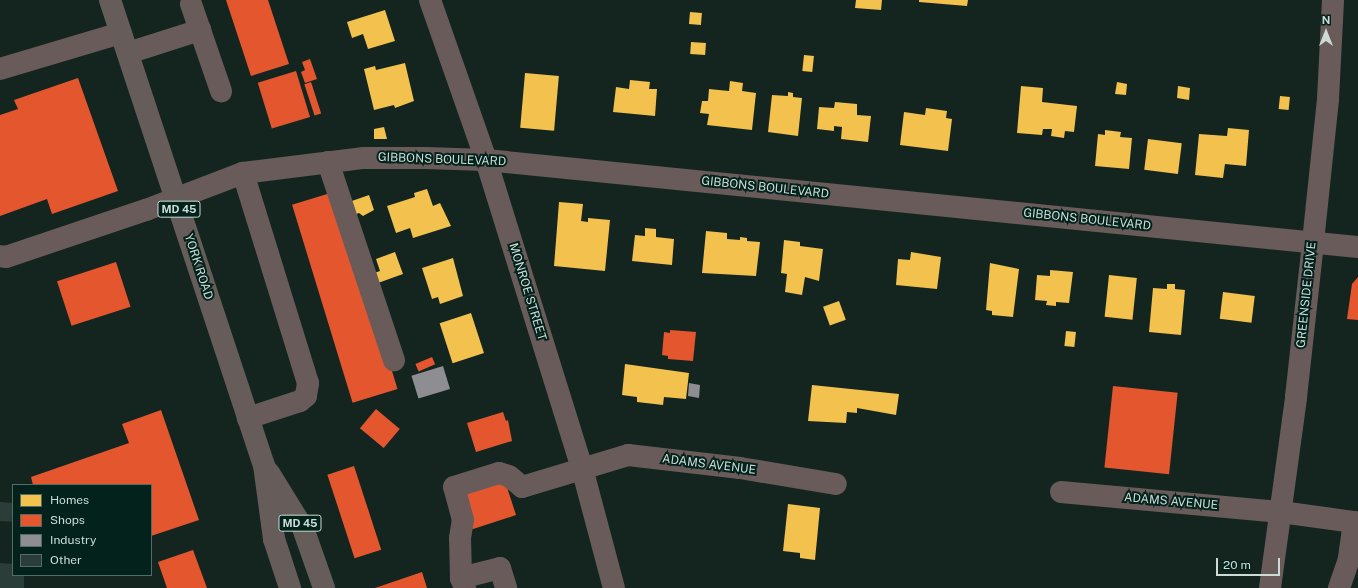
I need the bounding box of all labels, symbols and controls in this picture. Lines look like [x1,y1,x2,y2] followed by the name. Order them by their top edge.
[1306,12,1346,52] north arrow
[1322,14,1330,26] text: N
[378,151,506,169] street label: GIBBONS BOULEVARD
[700,174,830,202] street label: GIBBONS BOULEVARD
[157,200,201,218] road number: MD 45
[1022,206,1152,234] street label: GIBBONS BOULEVARD
[181,232,215,302] street label: YORK ROAD
[1294,241,1320,349] street label: GREENSIDE DRIVE
[505,242,549,342] street label: MONROE STREET
[661,452,757,478] street label: ADAMS AVENUE
[12,484,152,576] legend
[1123,491,1219,513] street label: ADAMS AVENUE
[50,493,89,507] text: Homes
[50,513,85,527] text: Shops
[278,514,322,532] road number: MD 45
[50,533,96,547] text: Industry
[1218,550,1282,576] scale bar
[50,553,82,567] text: Other
[1223,558,1251,572] text: 20 m

